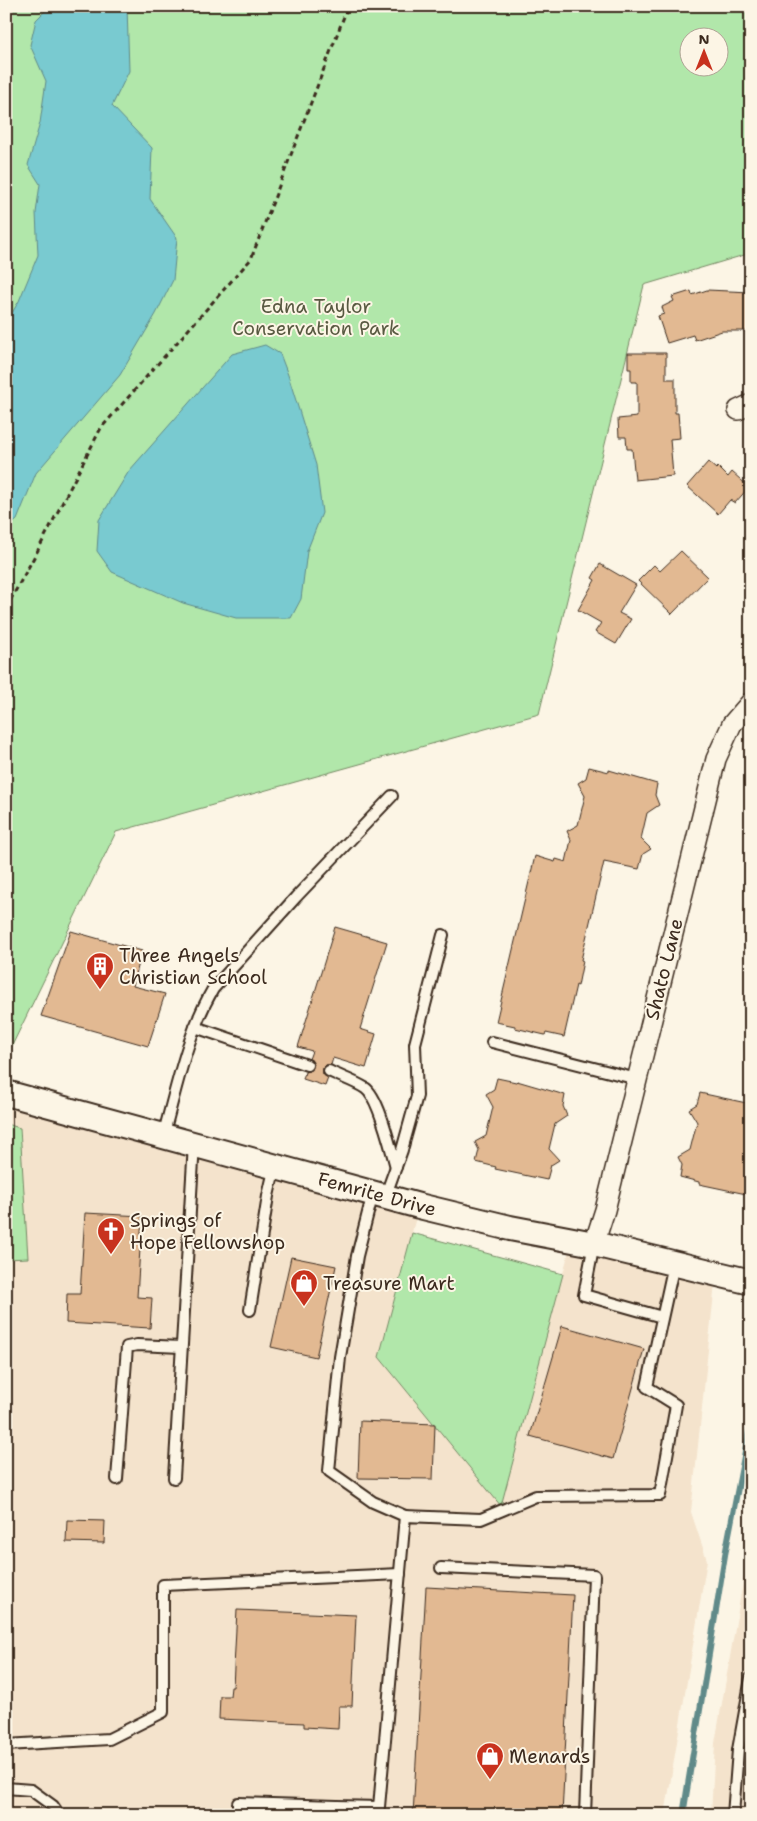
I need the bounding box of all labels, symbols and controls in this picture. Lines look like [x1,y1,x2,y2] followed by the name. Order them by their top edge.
[680,28,730,78] north arrow
[698,30,710,48] text: N
[232,294,400,341] park label: Edna Taylor Conservation Park
[639,916,689,1022] street label: Shato Lane
[119,943,267,990] place label: Three Angels Christian School
[85,951,115,990] building icon: Three Angels Christian School
[315,1166,439,1222] street label: Femrite Drive
[130,1208,285,1255] place label: Springs of Hope Fellowshop
[96,1216,126,1255] church icon: Springs of Hope Fellowshop
[289,1268,319,1307] shop icon: Treasure Mart
[323,1271,455,1296] place label: Treasure Mart
[475,1741,505,1780] shop icon: Menards
[509,1744,590,1769] place label: Menards

